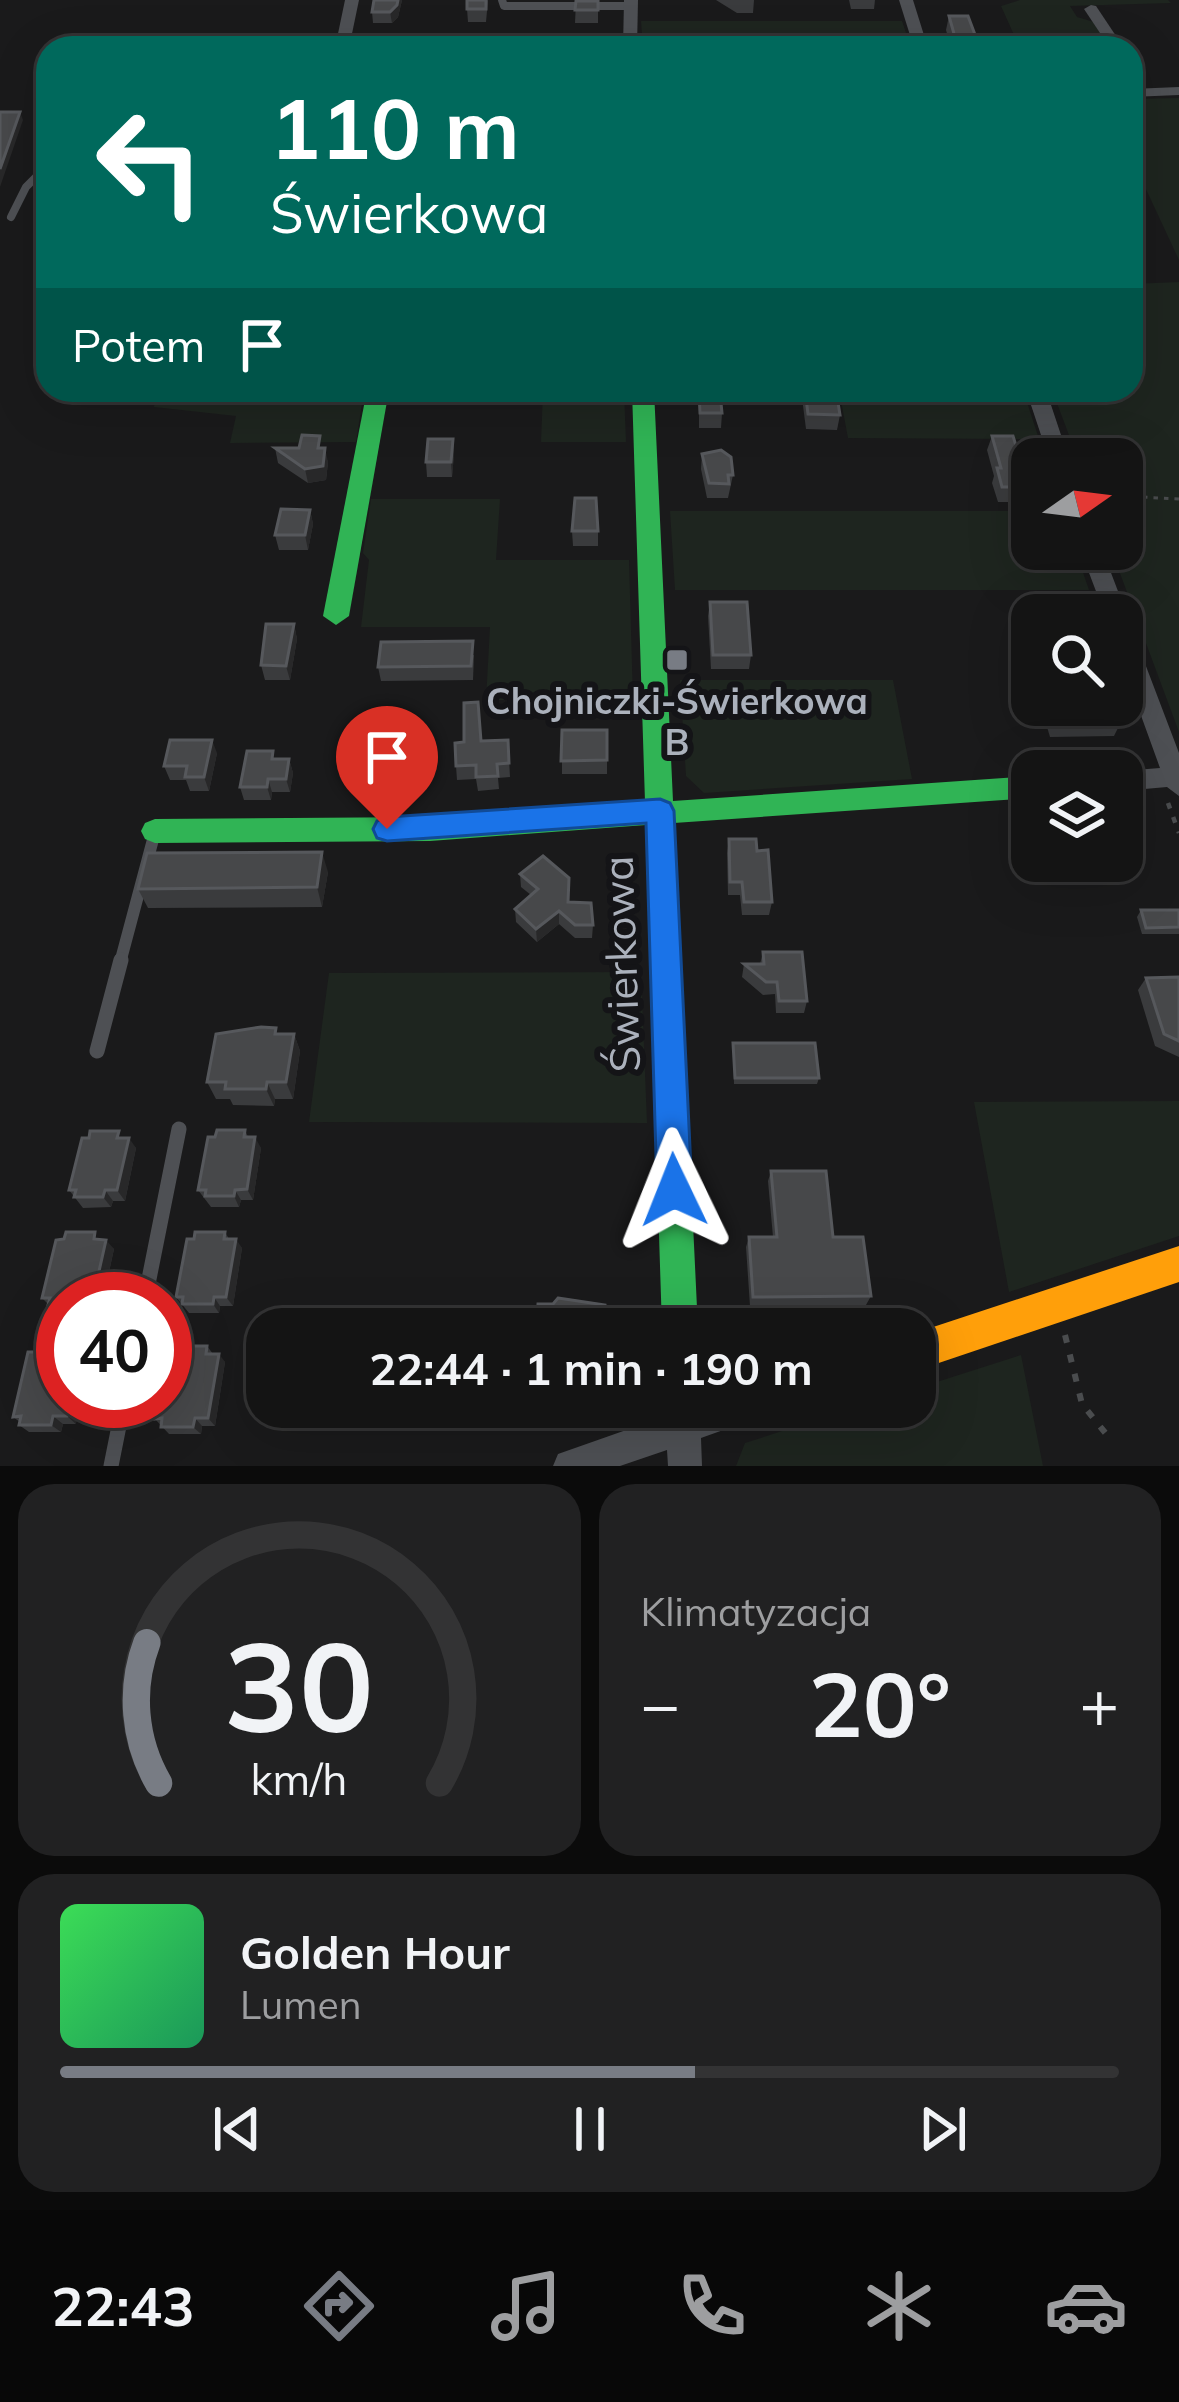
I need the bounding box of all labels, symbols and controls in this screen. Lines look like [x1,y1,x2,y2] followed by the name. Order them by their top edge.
[270,75,520,180] text: 110 m
[72,84,228,240] icon: left
[270,179,548,247] text: Świerkowa
[229,312,295,378] icon: arrive
[72,317,205,373] text: Potem
[1011,438,1143,570] north arrow
[1011,438,1143,882] map controls
[1011,594,1143,726] button: search
[664,647,690,673] marker: Chojniczki-Świerkowa B
[486,678,868,764] place label: Chojniczki-Świerkowa B
[336,706,438,829] pin
[354,724,420,790] icon: arrive
[1011,750,1143,882] button: layers
[591,855,651,1073] street label: Świerkowa
[611,1127,737,1253] position arrow
[36,1272,192,1428] speed limit sign: 40
[369,1340,813,1396] text: 22:44 · 1 min · 190 m
[641,1587,871,1636] text: Klimatyzacja
[224,1607,374,1763] text: 30
[809,1647,951,1760] text: 20°
[641,1662,680,1745] text: −
[1079,1662,1119,1745] text: +
[251,1752,348,1806] text: km/h
[240,1924,510,1980] text: Golden Hour
[240,1980,362,2029] text: Lumen
[204,2096,270,2162] icon: previous
[557,2096,623,2162] icon: pause
[910,2096,976,2162] icon: next
[297,2264,381,2348] icon: directions
[484,2264,568,2348] icon: music
[670,2264,754,2348] icon: phone
[857,2264,941,2348] icon: climate
[1044,2264,1128,2348] icon: car
[51,2272,194,2340] text: 22:43

